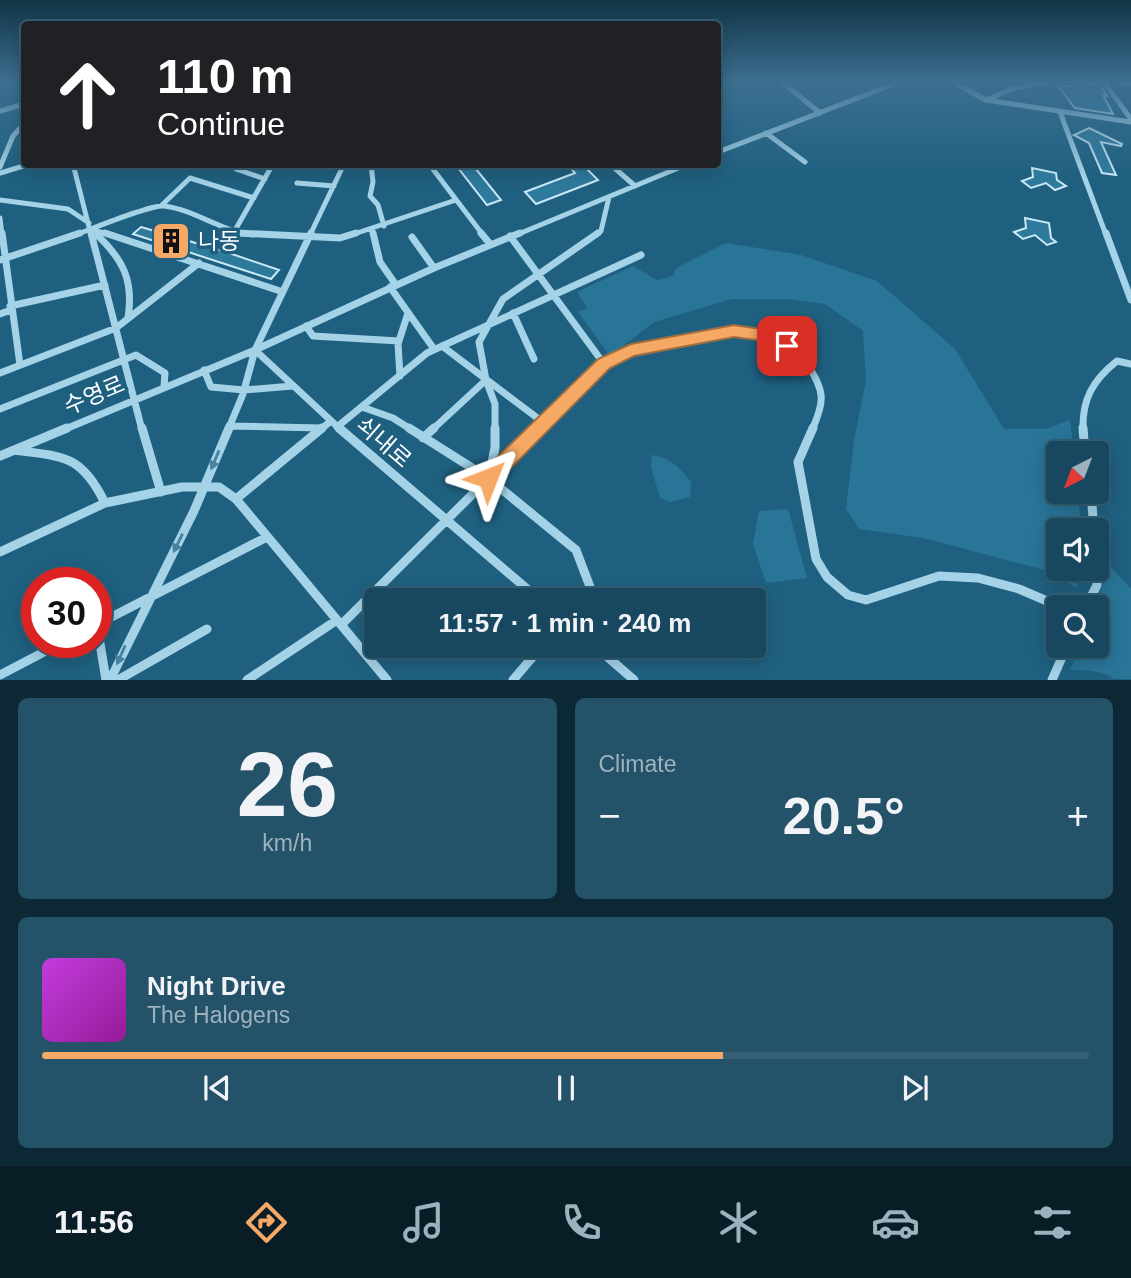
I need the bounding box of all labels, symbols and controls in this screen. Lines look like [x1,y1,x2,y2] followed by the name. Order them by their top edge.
[42,49,133,140] icon: ahead
[157,49,293,103] text: 110 m
[157,106,285,142] text: Continue
[150,220,192,262] building icon: 나동
[198,228,240,254] place label: 나동
[757,316,817,376] pin
[768,327,806,365] icon: arrive
[60,371,128,419] street label: 수영로
[352,411,416,473] street label: 쇠내로
[451,441,525,515] position arrow
[1046,441,1110,504] north arrow
[1046,441,1109,658] map controls
[209,450,220,471] one-way arrow
[1046,518,1109,581] button: sound
[172,533,183,553] one-way arrow
[21,567,112,658] speed limit sign: 30
[1046,595,1109,658] button: search
[439,608,691,638] text: 11:57 · 1 min · 240 m
[115,645,127,665] one-way arrow
[237,734,338,835] text: 26
[599,751,676,777] text: Climate
[783,787,905,845] text: 20.5°
[599,795,621,837] text: −
[1067,795,1089,837] text: +
[262,830,312,856] text: km/h
[147,971,286,1001] text: Night Drive
[147,1002,290,1028] text: The Halogens
[198,1069,236,1107] icon: previous
[547,1069,585,1107] icon: pause
[896,1069,934,1107] icon: next
[242,1198,291,1247] icon: directions
[399,1198,448,1247] icon: music
[557,1198,606,1247] icon: phone
[714,1198,763,1247] icon: climate
[871,1198,920,1247] icon: car
[1028,1198,1077,1247] icon: filters
[54,1204,134,1240] text: 11:56

